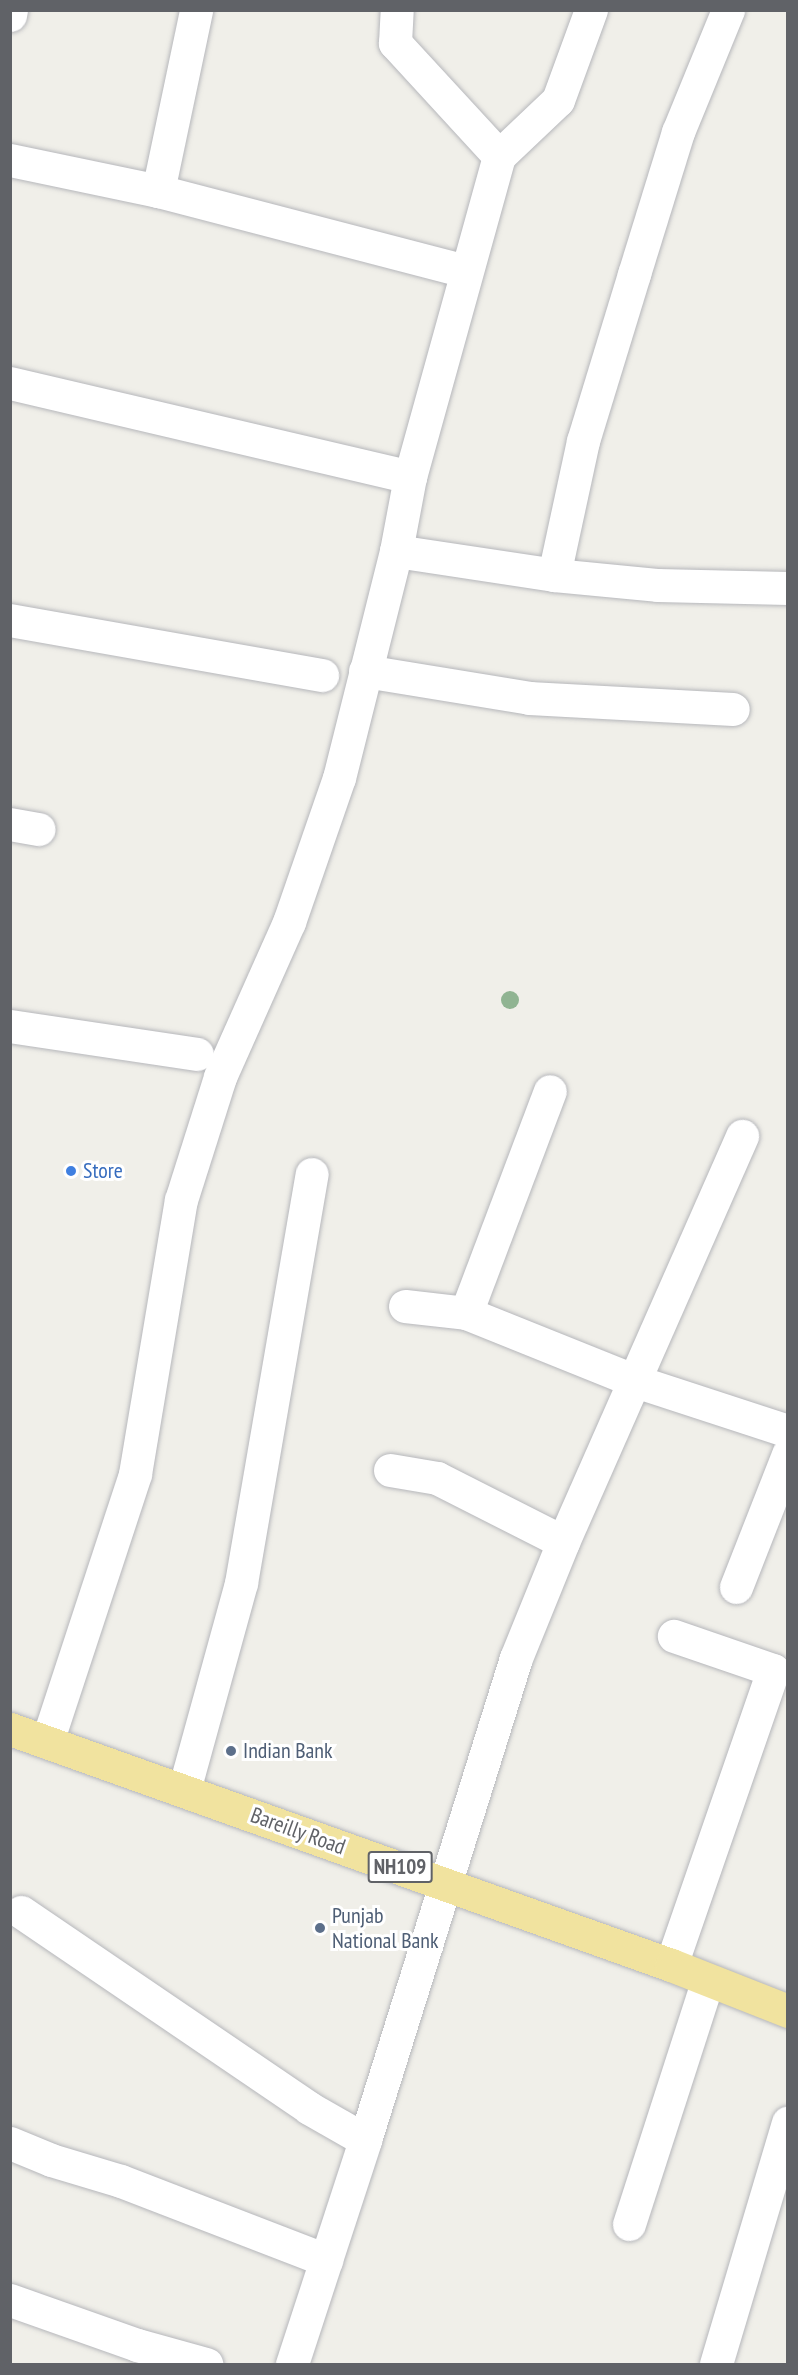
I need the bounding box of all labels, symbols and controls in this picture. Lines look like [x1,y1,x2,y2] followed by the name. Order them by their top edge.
[83,1158,123,1184] place label: Store
[64,1164,78,1178] marker: Store
[243,1738,333,1764] place label: Indian Bank
[224,1744,238,1758] marker: Indian Bank
[247,1802,349,1860] street label: Bareilly Road
[367,1849,433,1885] road number: NH109
[332,1902,439,1954] place label: Punjab National Bank
[313,1921,327,1935] marker: Punjab National Bank

